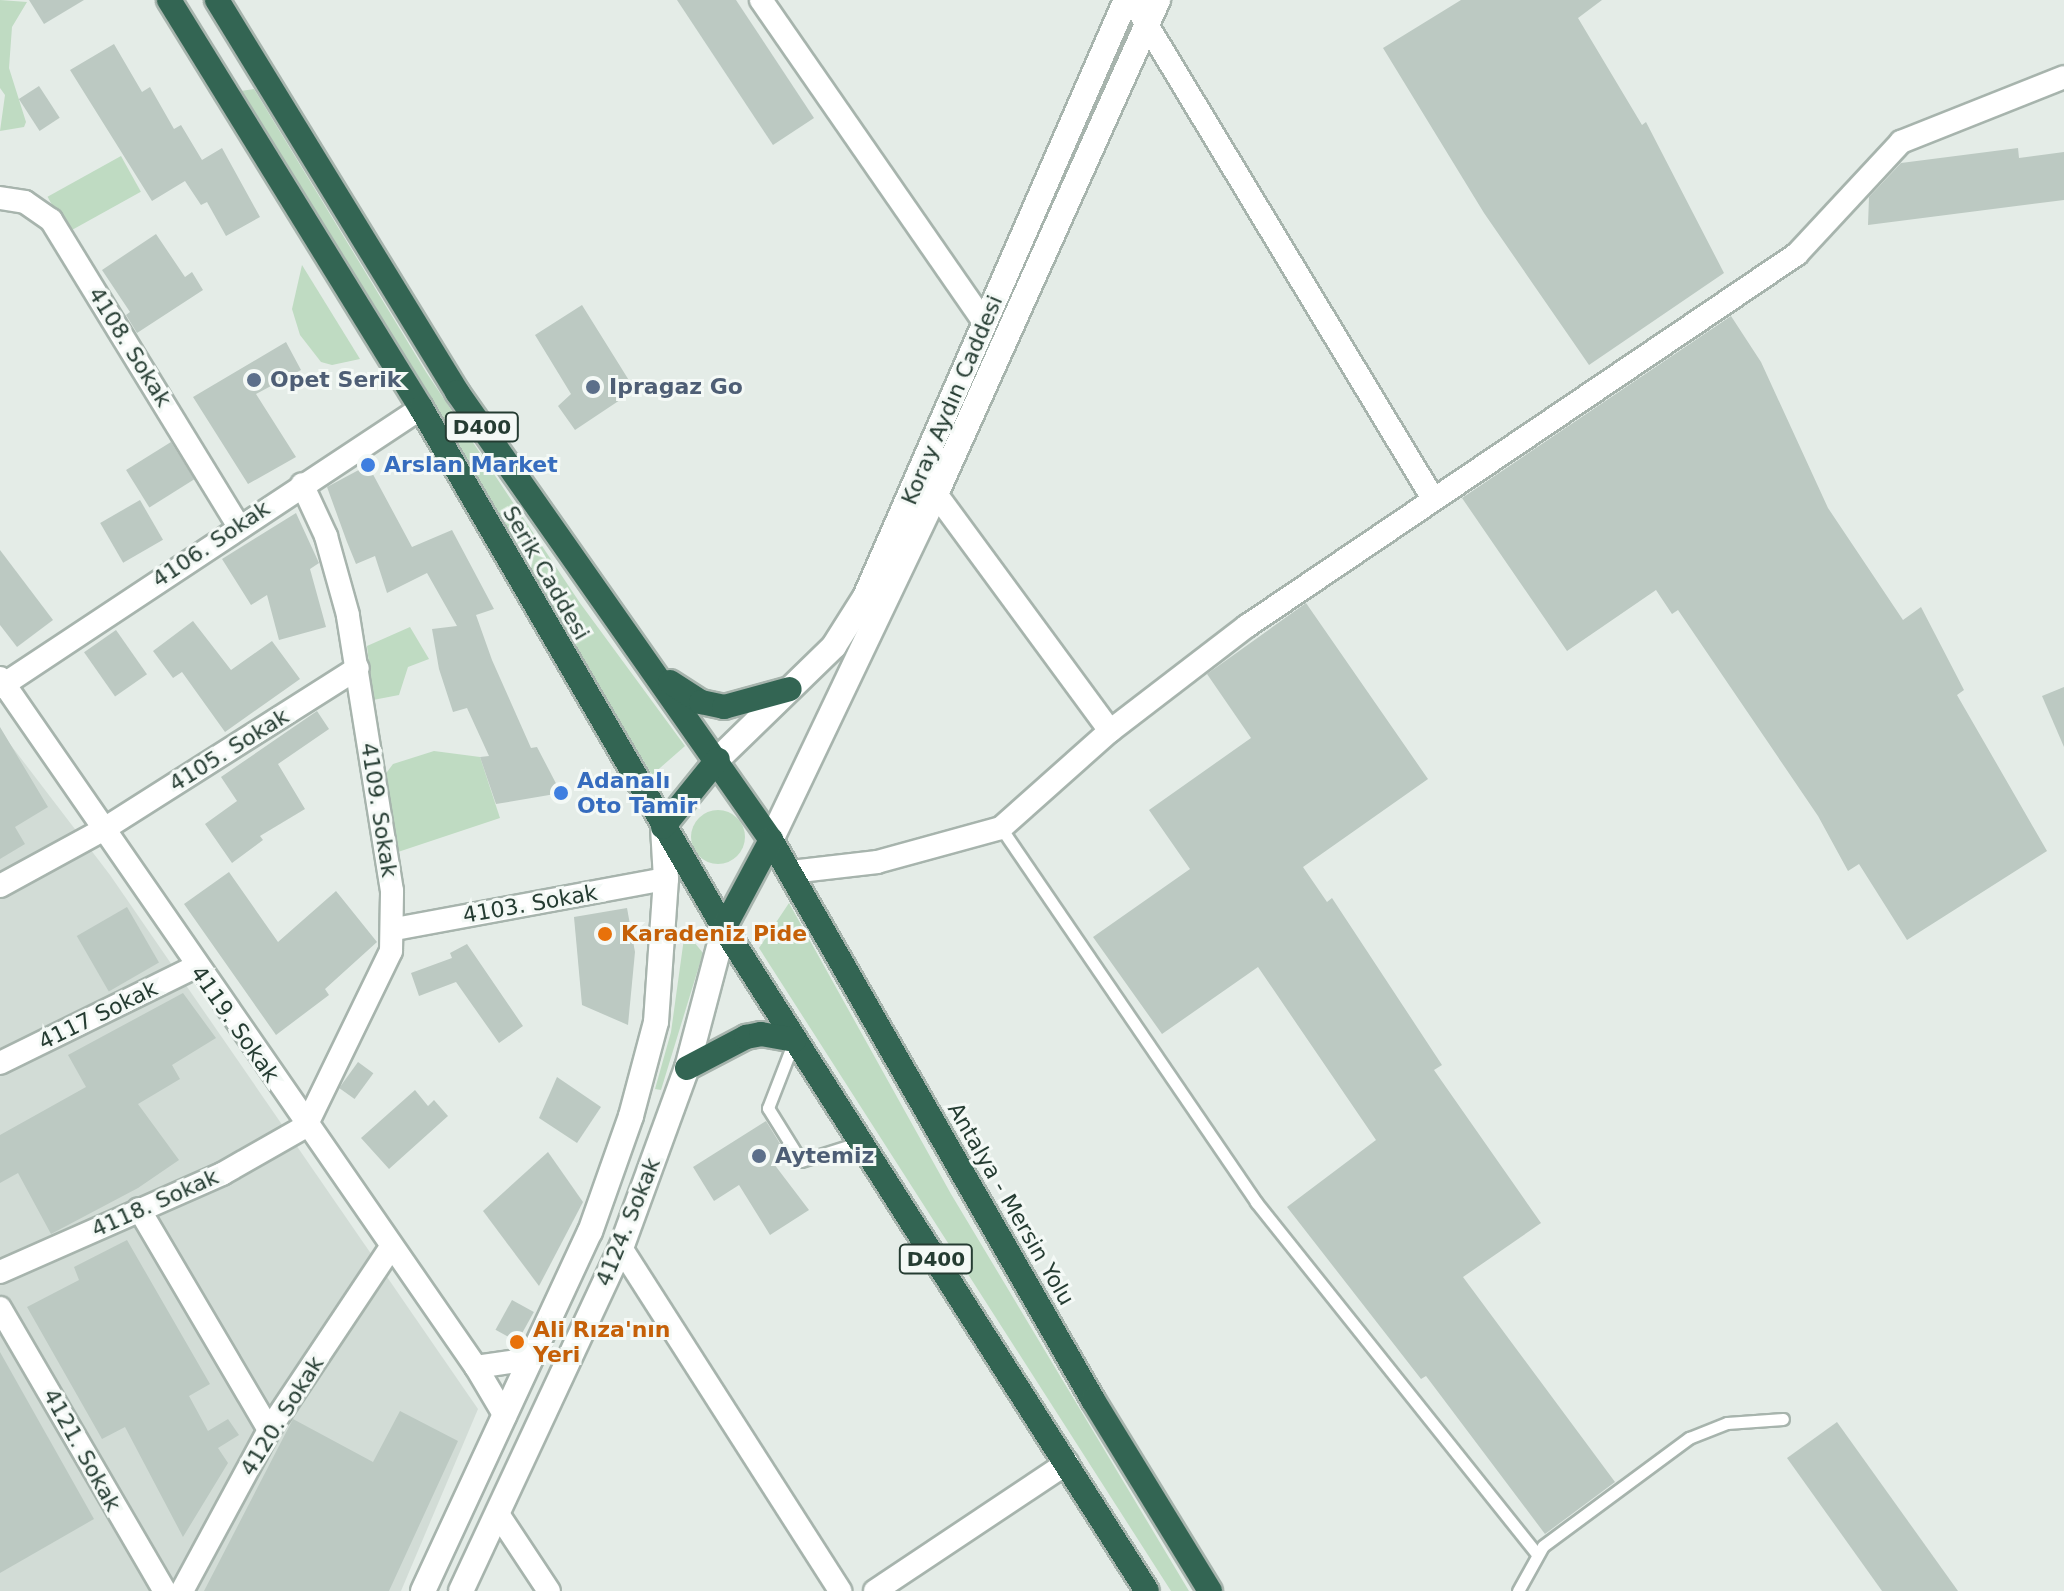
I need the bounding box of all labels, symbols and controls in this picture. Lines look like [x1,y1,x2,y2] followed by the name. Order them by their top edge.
[83,282,177,412] street label: 4108. Sokak
[896,291,1008,509] street label: Koray Aydın Caddesi
[270,367,401,393] place label: Opet Serik
[245,371,263,389] marker: Opet Serik
[609,374,743,400] place label: Ipragaz Go
[584,378,602,396] marker: Ipragaz Go
[444,411,520,443] road number: D400
[384,452,558,478] place label: Arslan Market
[359,456,377,474] marker: Arslan Market
[147,495,275,593] street label: 4106. Sokak
[497,501,595,645] street label: Serik Caddesi
[164,703,294,797] street label: 4105. Sokak
[355,741,403,879] street label: 4109. Sokak
[577,767,697,818] place label: Adanalı Oto Tamir
[552,784,570,802] marker: Adanalı Oto Tamir
[461,879,599,929] street label: 4103. Sokak
[621,921,807,947] place label: Karadeniz Pide
[596,925,614,943] marker: Karadeniz Pide
[185,961,285,1087] street label: 4119. Sokak
[34,975,162,1055] street label: 4117 Sokak
[942,1098,1080,1310] street label: Antalya - Mersin Yolu
[775,1143,874,1169] place label: Aytemiz
[750,1147,768,1165] marker: Aytemiz
[590,1154,666,1290] street label: 4124. Sokak
[88,1163,222,1243] street label: 4118. Sokak
[898,1243,974,1275] road number: D400
[533,1316,670,1368] place label: Ali Rıza'nın Yeri
[508,1333,526,1351] marker: Ali Rıza'nın Yeri
[235,1351,329,1481] street label: 4120. Sokak
[37,1384,127,1516] street label: 4121. Sokak

